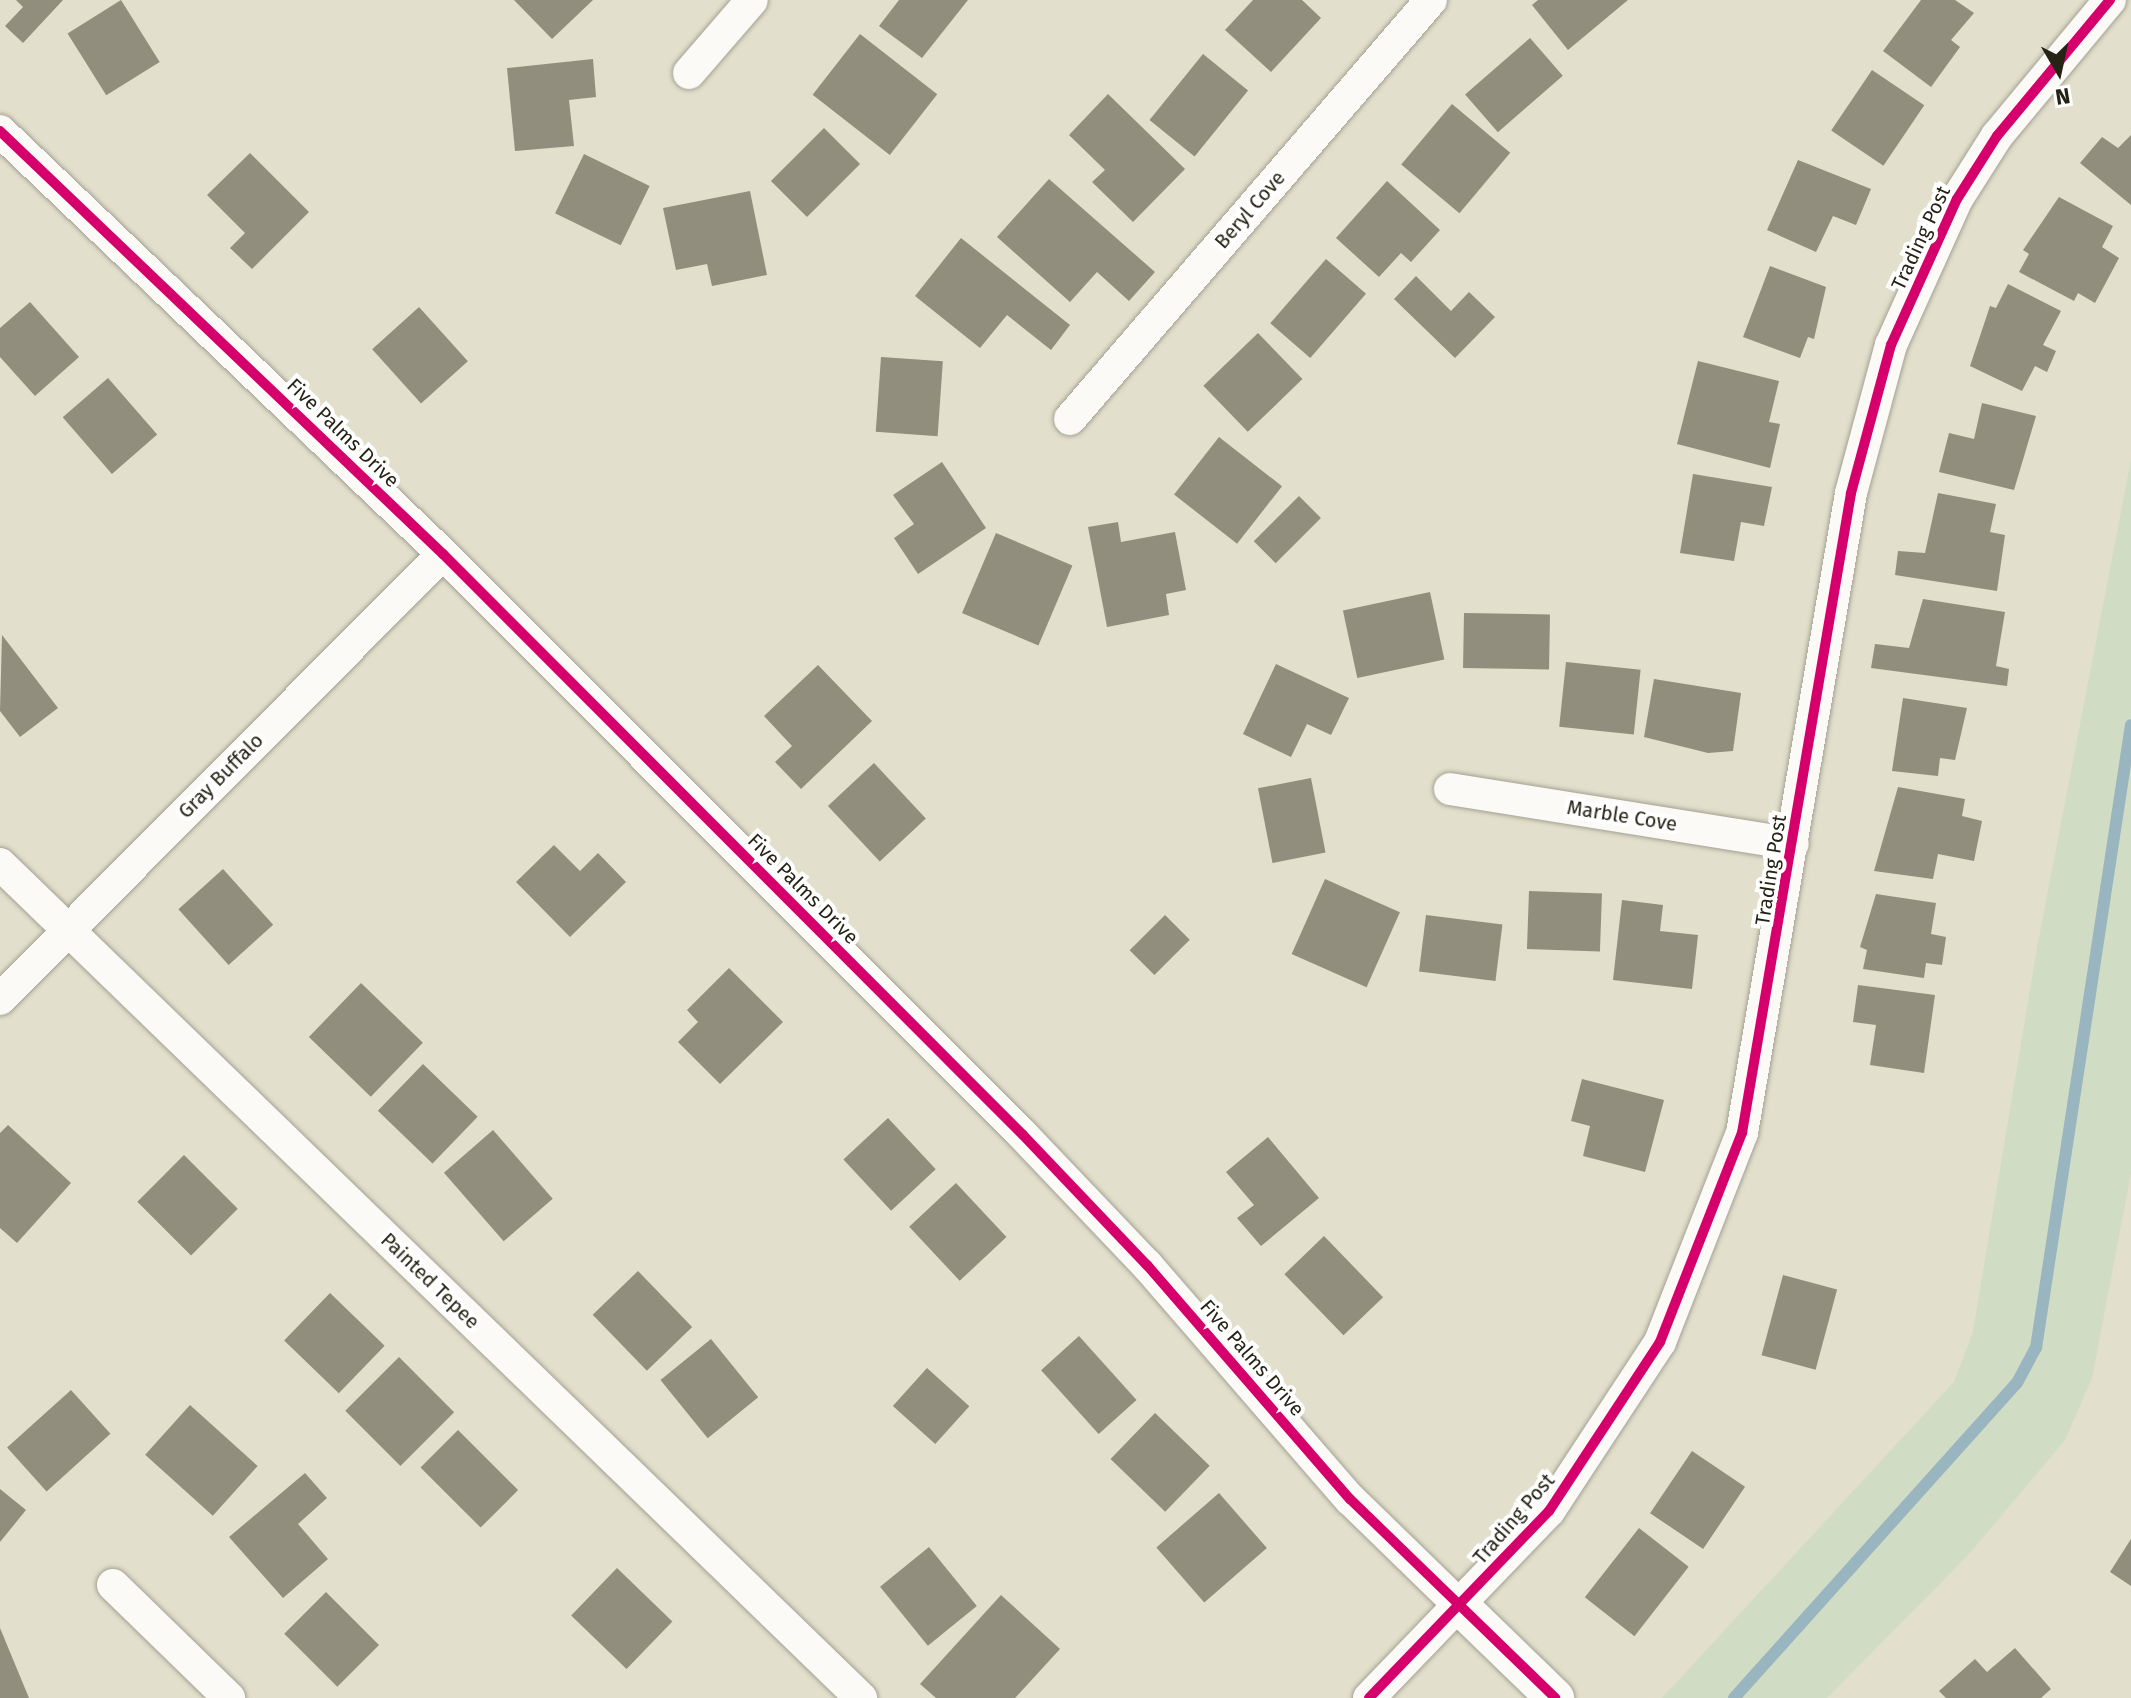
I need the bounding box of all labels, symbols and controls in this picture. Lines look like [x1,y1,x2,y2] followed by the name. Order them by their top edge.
[2019,32,2099,112] north arrow
[2054,82,2072,111] text: N
[1210,166,1290,254] street label: Beryl Cove
[1886,182,1956,294] street label: Trading Post
[282,373,404,493] street label: Five Palms Drive
[174,729,268,823] street label: Gray Buffalo
[1565,795,1679,837] street label: Marble Cove
[1750,813,1792,927] street label: Trading Post
[743,829,863,949] street label: Five Palms Drive
[376,1228,484,1334] street label: Painted Tepee
[1195,1295,1309,1421] street label: Five Palms Drive
[1468,1469,1560,1569] street label: Trading Post

